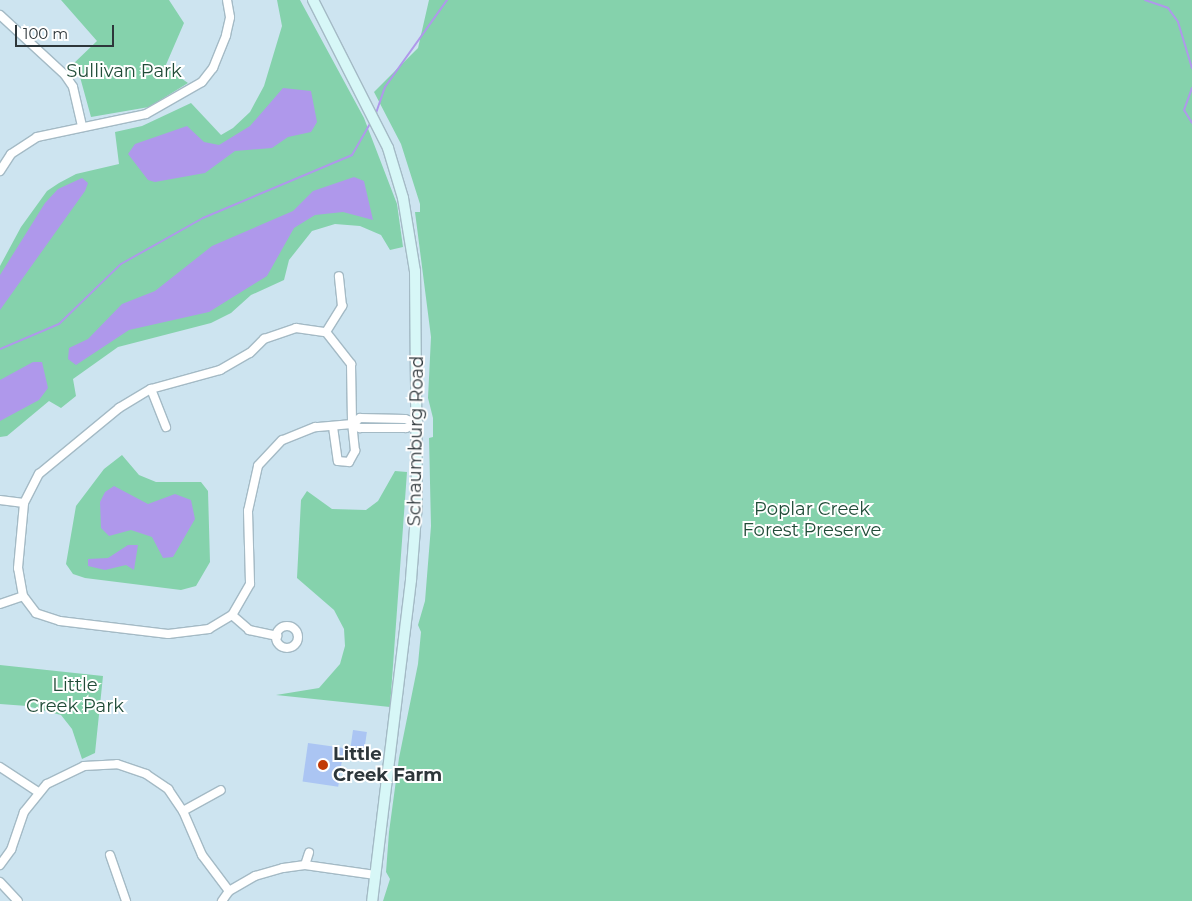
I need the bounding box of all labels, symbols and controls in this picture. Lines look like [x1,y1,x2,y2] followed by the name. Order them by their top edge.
[18,15,116,47] scale bar
[23,24,68,43] text: 100 m
[66,60,182,82] park label: Sullivan Park
[404,356,428,526] street label: Schaumburg Road
[743,499,881,542] park label: Poplar Creek Forest Preserve
[26,675,124,718] park label: Little Creek Park
[333,744,442,786] place label: Little Creek Farm
[317,759,329,771] marker: Little Creek Farm

